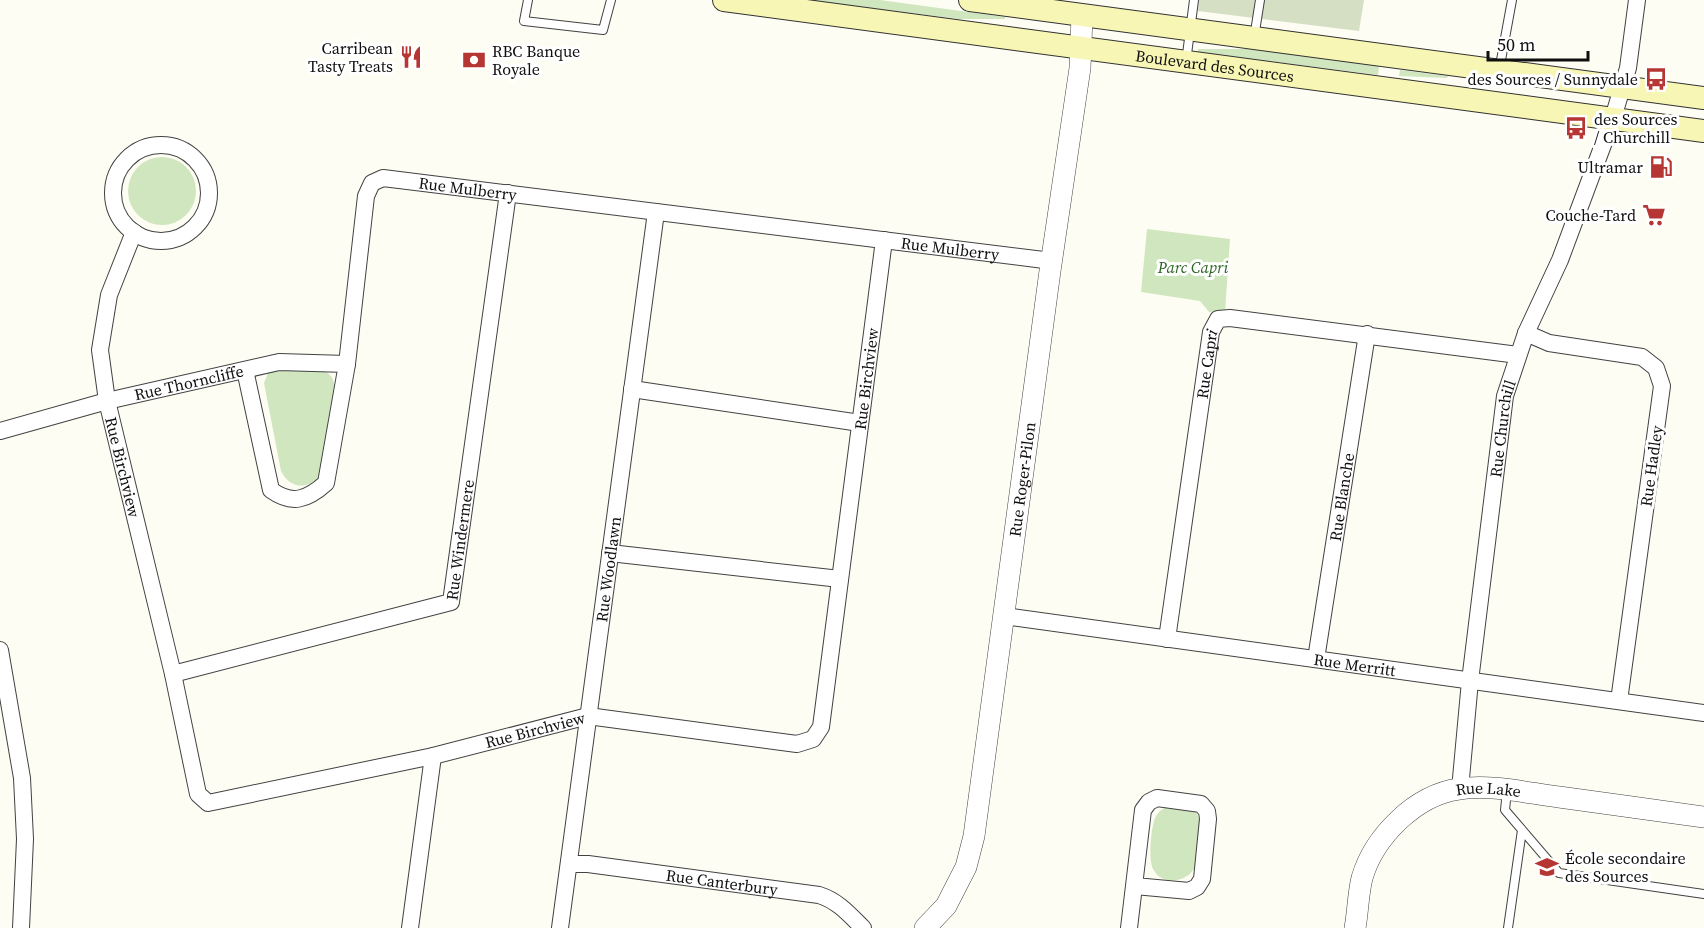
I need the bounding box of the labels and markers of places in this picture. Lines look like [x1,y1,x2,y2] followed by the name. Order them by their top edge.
[308,37,393,77] place label: Carribean Tasty Treats
[492,40,580,80] place label: RBC Banque Royale
[398,44,424,70] restaurant icon: Carribean Tasty Treats
[461,47,487,73] bank icon: RBC Banque Royale
[1643,66,1669,92] bus stop icon: des Sources / Sunnydale
[1468,68,1638,90] place label: des Sources / Sunnydale
[1594,108,1678,148] place label: des Sources / Churchill
[1563,115,1589,141] bus stop icon: des Sources / Churchill
[1648,154,1674,180] fuel station icon: Ultramar
[1577,156,1643,178] place label: Ultramar
[1641,202,1667,228] supermarket icon: Couche-Tard
[1545,204,1636,226] place label: Couche-Tard
[1565,847,1686,887] place label: École secondaire des Sources
[1534,854,1560,880] school or university icon: École secondaire des Sources

